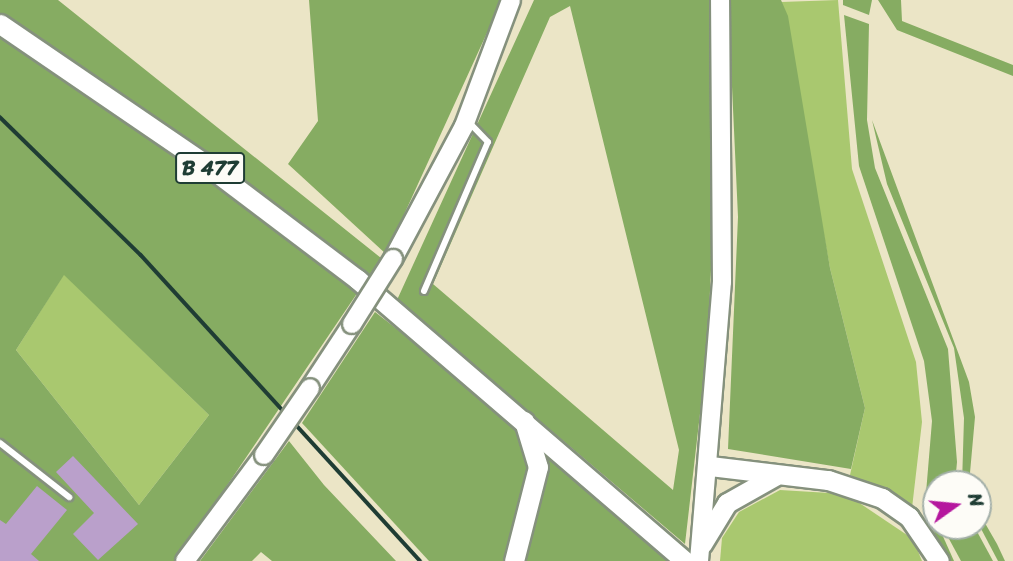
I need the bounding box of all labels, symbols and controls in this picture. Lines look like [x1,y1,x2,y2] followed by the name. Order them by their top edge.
[175,150,245,186] road number: B 477
[922,470,992,540] north arrow
[958,489,993,511] text: N

